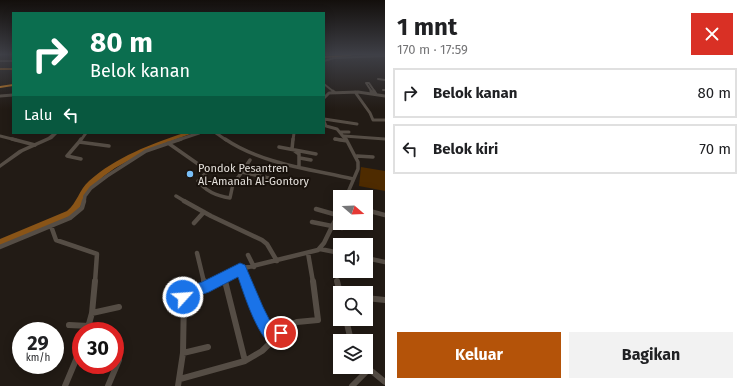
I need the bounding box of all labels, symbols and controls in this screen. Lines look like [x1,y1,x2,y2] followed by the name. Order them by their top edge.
[397,13,457,41] text: 1 mnt
[691,13,733,55] button: close
[90,26,153,59] text: 80 m
[24,28,76,80] icon: right
[397,42,468,57] text: 170 m · 17:59
[90,60,190,82] text: Belok kanan
[399,82,421,104] icon: right
[433,84,517,102] text: Belok kanan
[698,84,731,102] text: 80 m
[60,104,82,126] icon: left
[24,106,52,124] text: Lalu
[399,138,421,160] icon: left
[433,140,498,158] text: Belok kiri
[699,140,731,158] text: 70 m
[198,162,309,188] place label: Pondok Pesantren Al-Amanah Al-Gontory
[185,169,195,179] marker: Pondok Pesantren Al-Amanah Al-Gontory
[333,190,373,230] north arrow
[333,190,373,374] map controls
[333,238,373,278] button: sound
[162,276,204,318] position arrow
[333,286,373,326] button: search
[264,316,298,350] pin
[72,322,124,374] speed limit sign: 30
[270,322,292,344] icon: arrive
[27,331,49,355] text: 29
[397,332,561,378] button: Keluar
[569,332,733,378] button: Bagikan
[333,334,373,374] button: layers
[26,352,50,364] text: km/h

